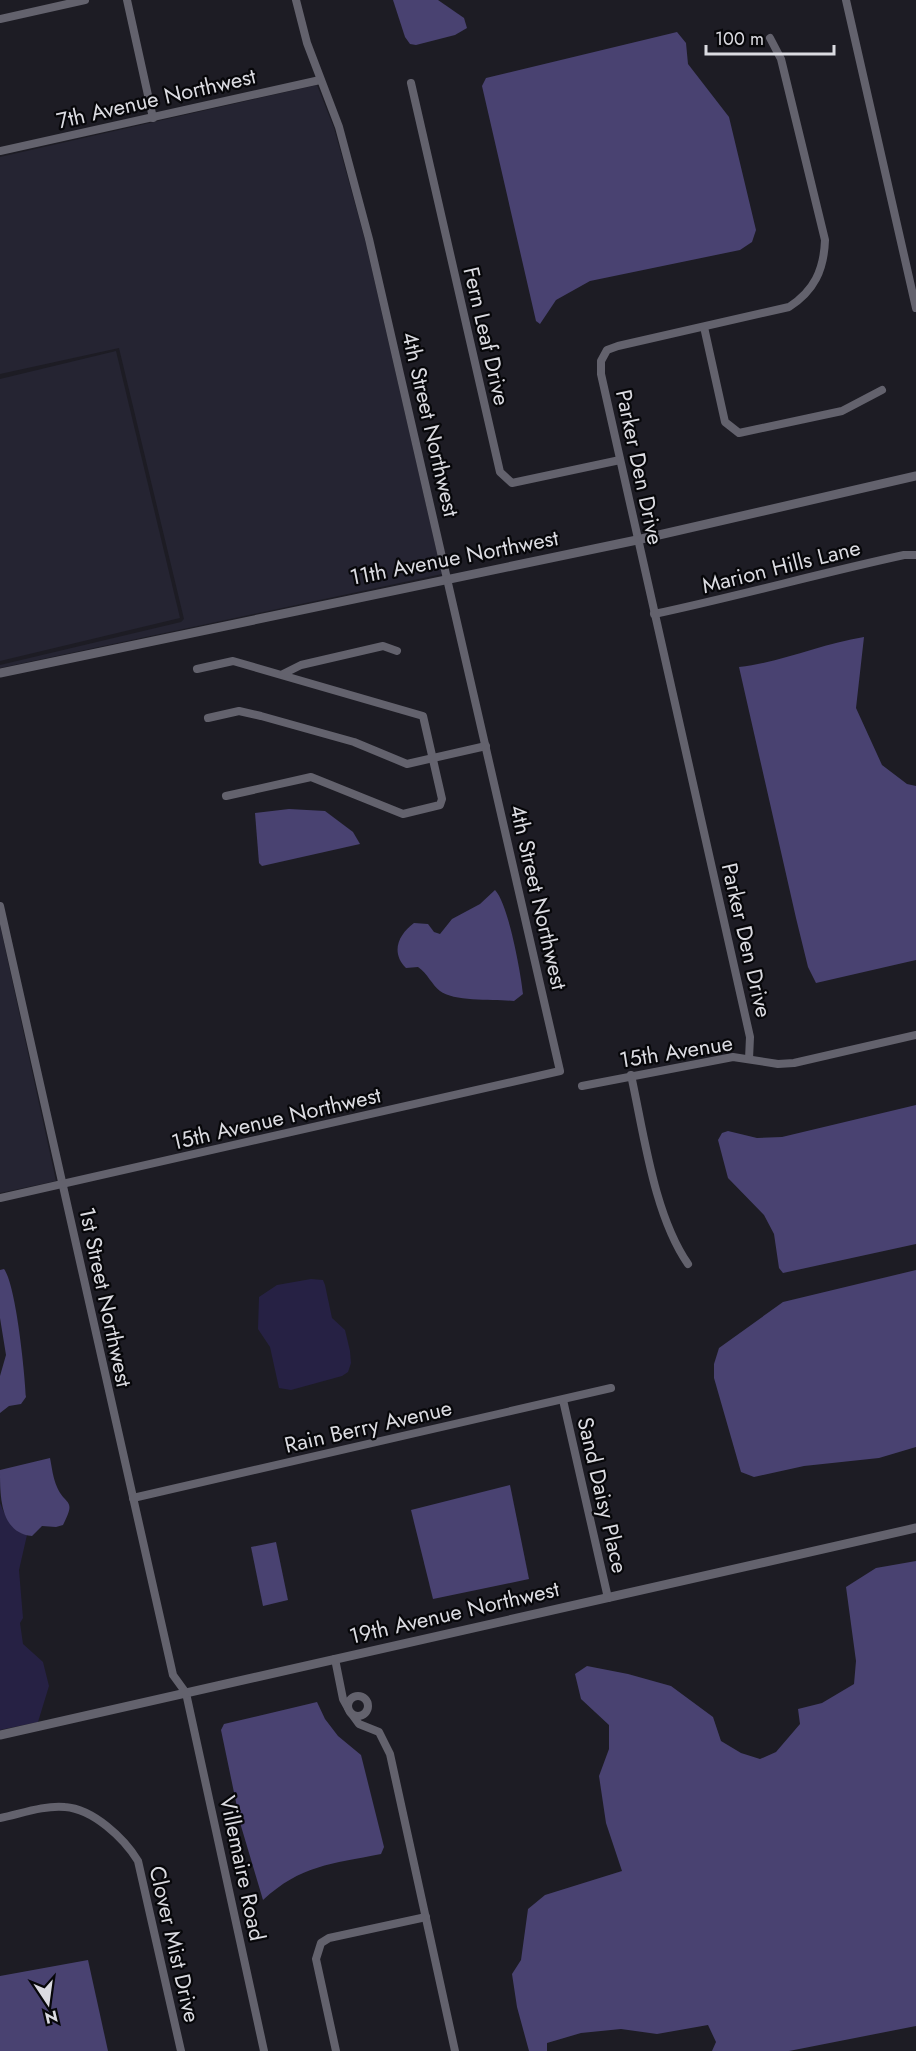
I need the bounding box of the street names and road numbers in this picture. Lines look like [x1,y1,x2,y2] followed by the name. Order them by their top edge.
[53,59,259,136] street label: 7th Avenue Northwest
[456,264,518,408] street label: Fern Leaf Drive
[394,328,468,520] street label: 4th Street Northwest
[608,387,672,547] street label: Parker Den Drive
[347,521,562,593] street label: 11th Avenue Northwest
[698,531,864,601] street label: Marion Hills Lane
[502,801,576,993] street label: 4th Street Northwest
[714,860,780,1020] street label: Parker Den Drive
[617,1026,735,1076] street label: 15th Avenue
[168,1078,385,1158] street label: 15th Avenue Northwest
[71,1204,141,1391] street label: 1st Street Northwest
[281,1391,455,1461] street label: Rain Berry Avenue
[570,1414,636,1576] street label: Sand Daisy Place
[346,1572,563,1652] street label: 19th Avenue Northwest
[212,1792,274,1944] street label: Villemaire Road
[141,1863,209,2025] street label: Clover Mist Drive

